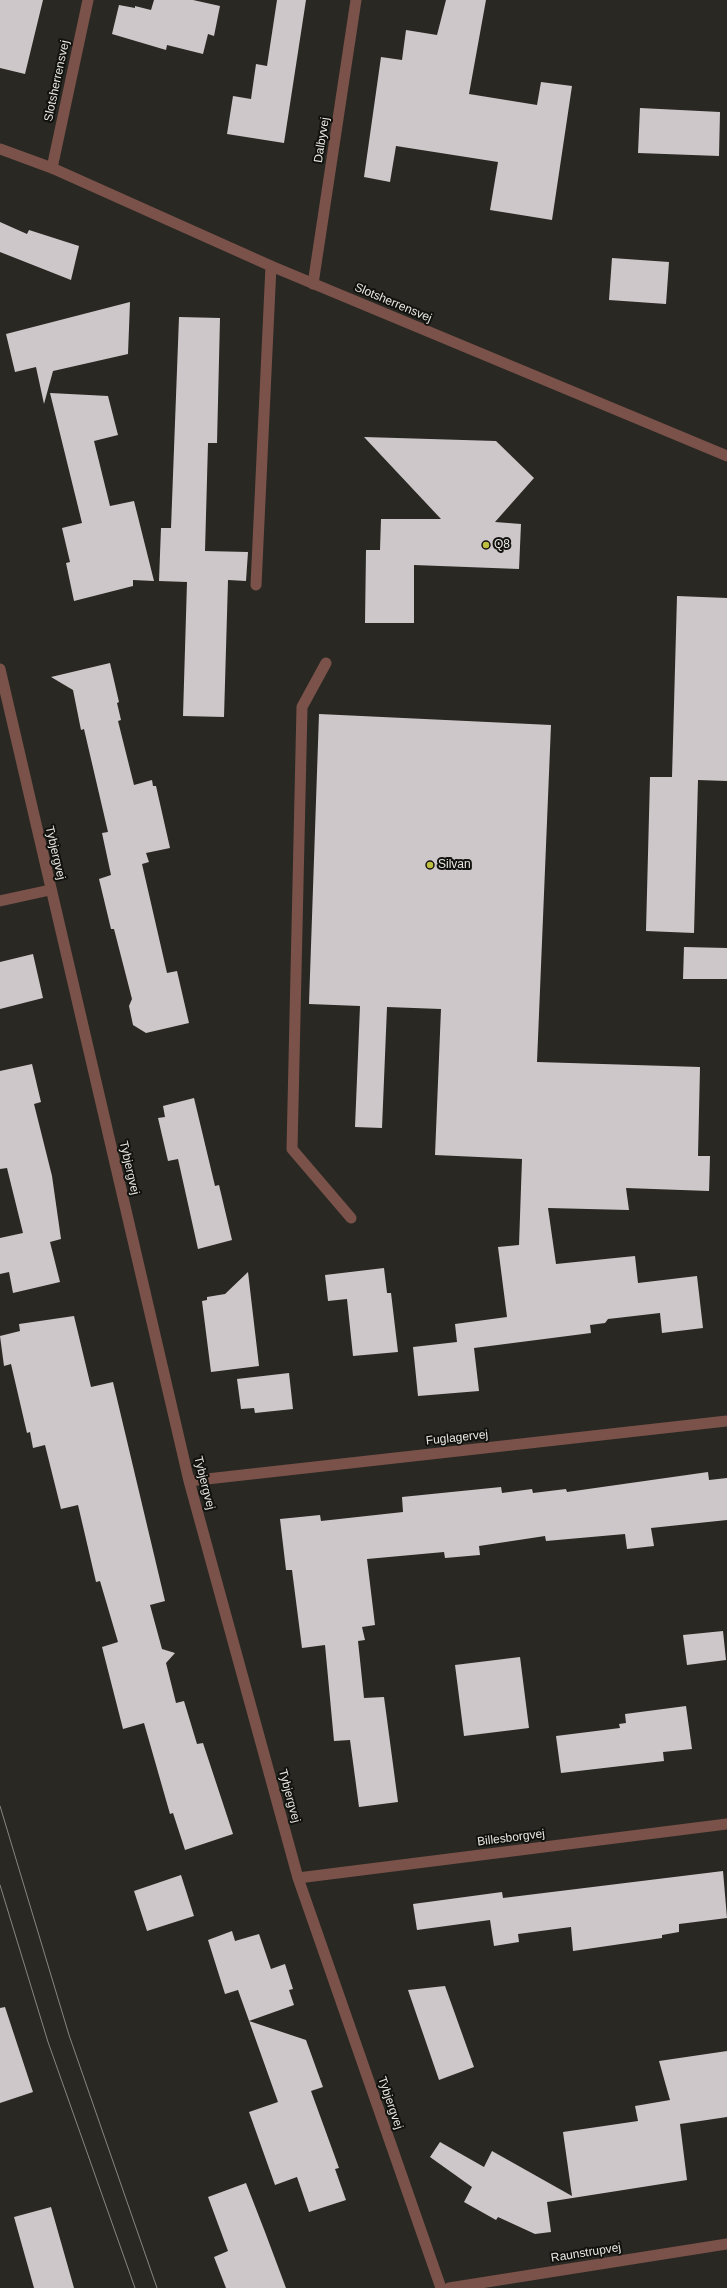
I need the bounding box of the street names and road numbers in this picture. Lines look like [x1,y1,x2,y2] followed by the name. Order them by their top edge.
[41,39,73,123] street label: Slotsherrensvej
[311,116,333,164] street label: Dalbyvej
[352,280,434,326] street label: Slotsherrensvej
[42,825,68,881] street label: Tybjergvej
[116,1140,142,1196] street label: Tybjergvej
[425,1428,489,1448] street label: Fuglagervej
[190,1455,218,1511] street label: Tybjergvej
[275,1768,303,1824] street label: Tybjergvej
[476,1827,546,1849] street label: Billesborgvej
[374,2075,406,2131] street label: Tybjergvej
[550,2240,622,2266] street label: Raunstrupvej

